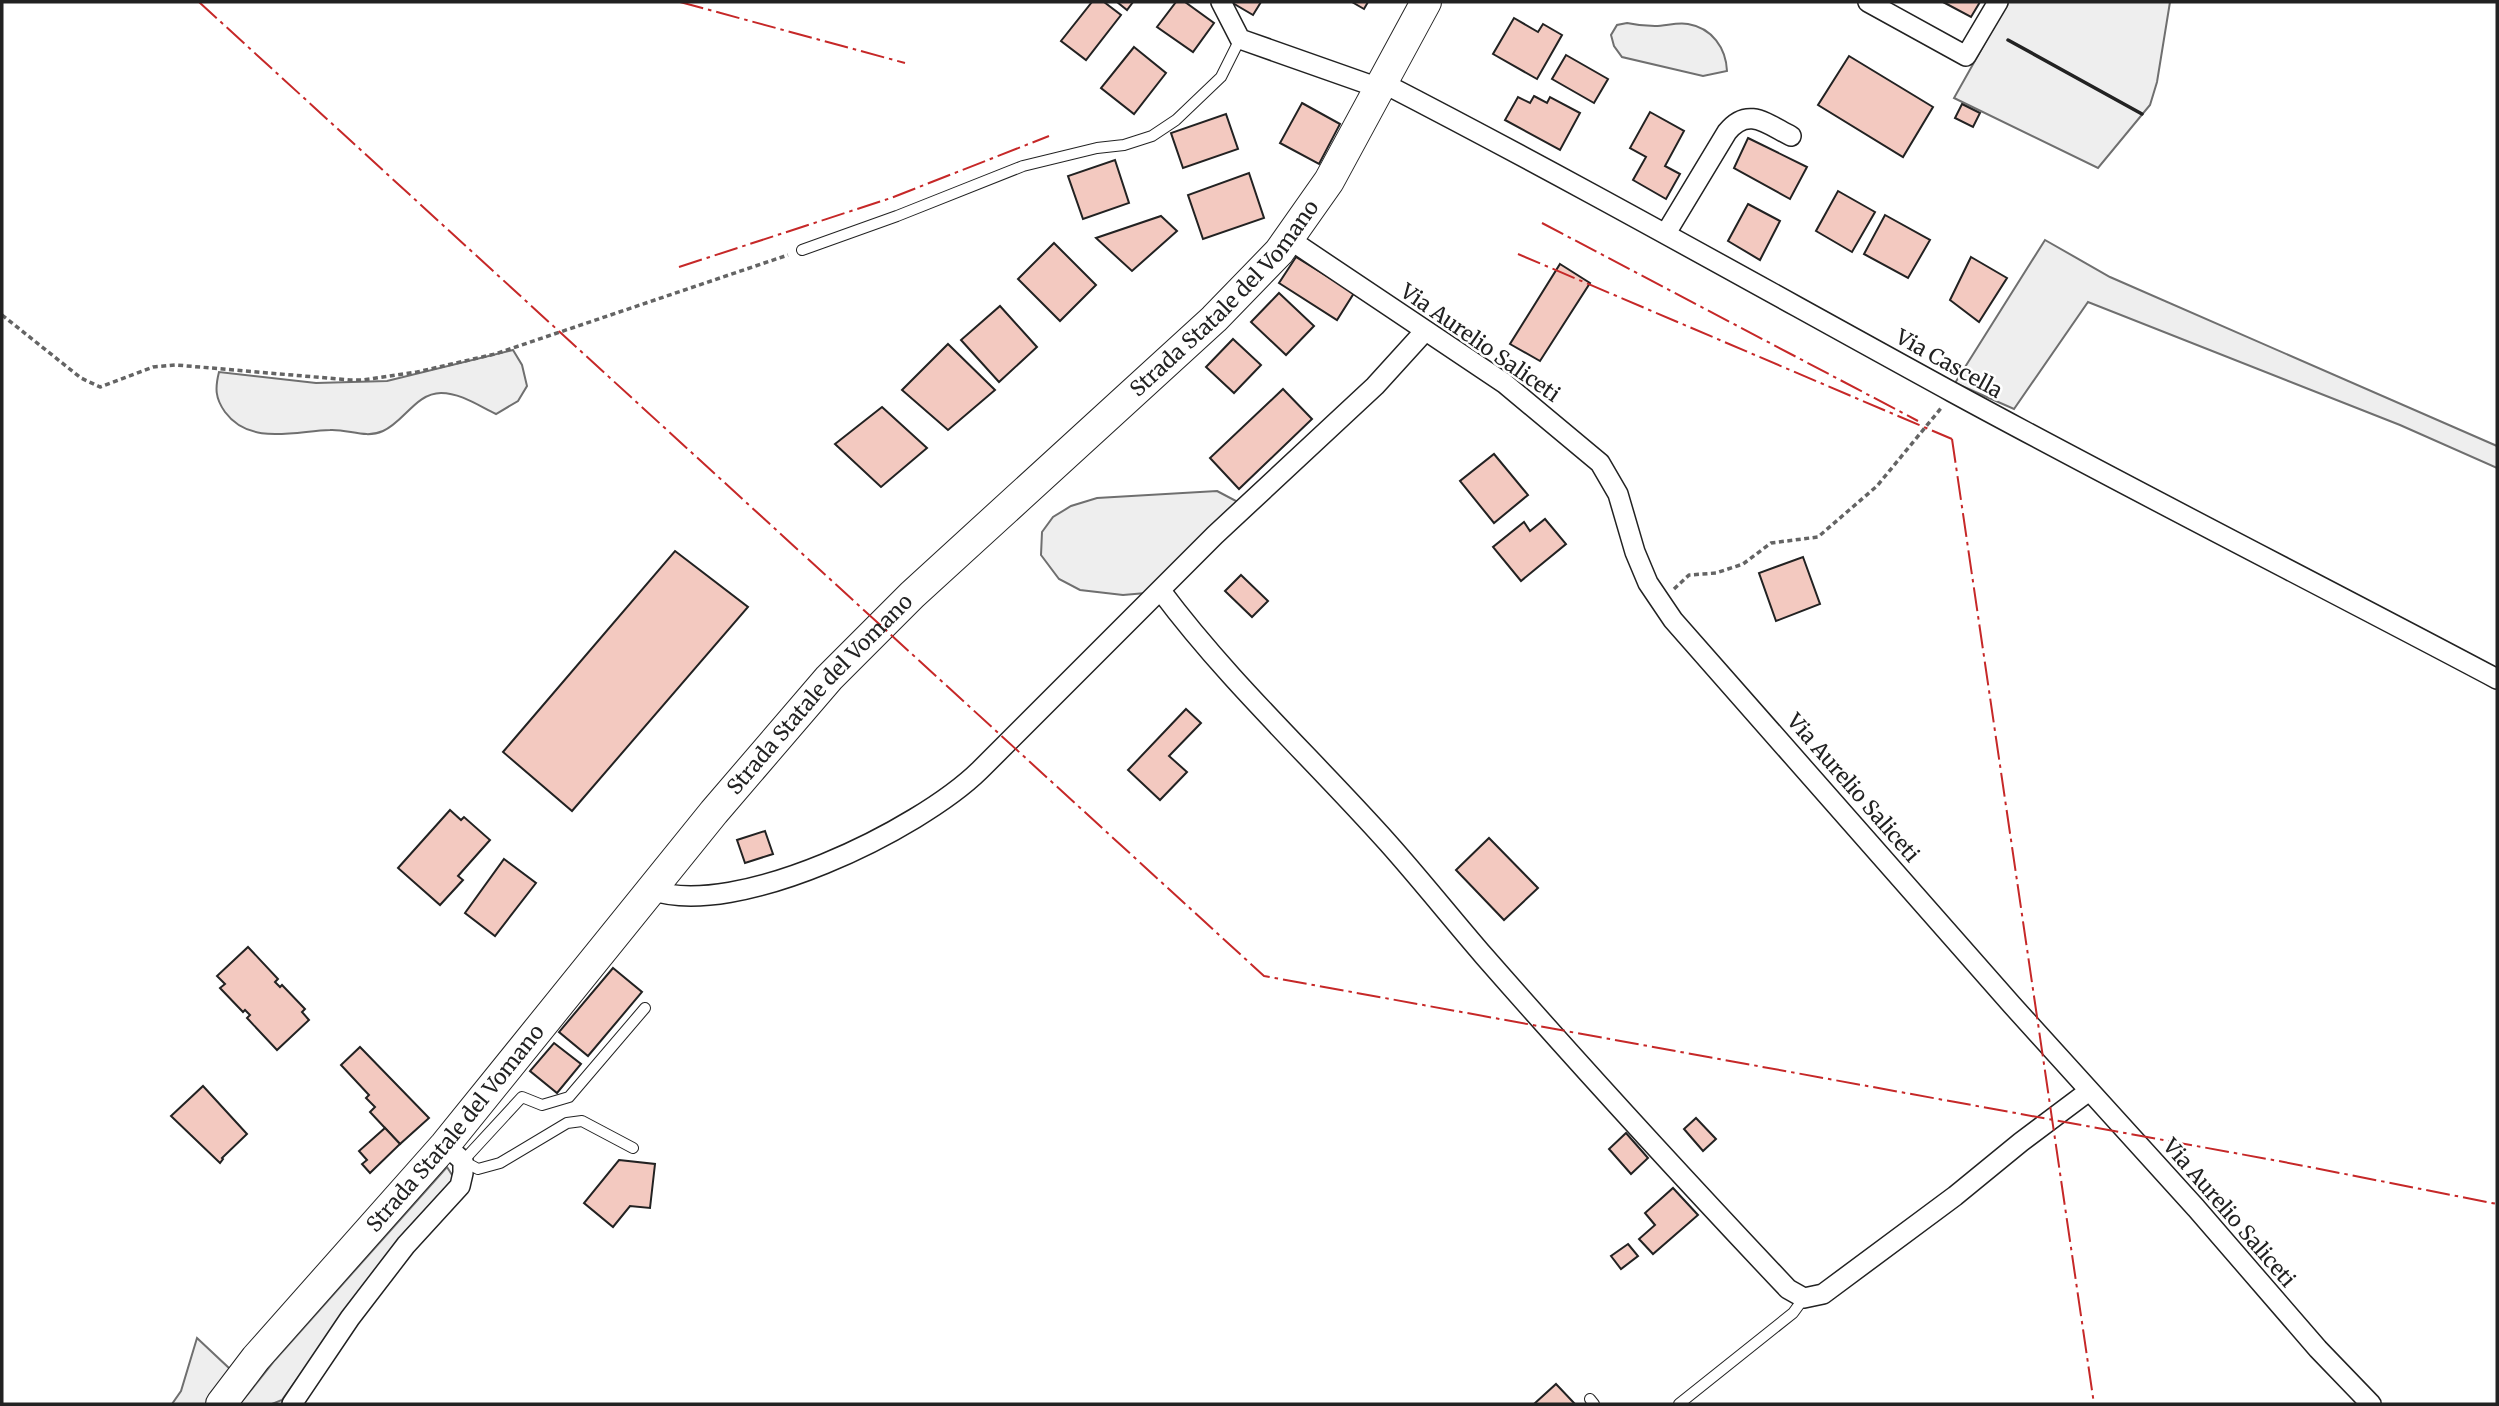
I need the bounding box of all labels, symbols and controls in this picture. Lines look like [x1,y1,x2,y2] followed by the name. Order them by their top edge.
[1124,195,1324,402] street label: Strada Statale del Vomano
[1394,277,1565,408] street label: Via Aurelio Saliceti
[1890,323,2007,404] street label: Via Cascella
[721,588,918,800] street label: Strada Statale del Vomano
[1781,707,1926,868] street label: Via Aurelio Saliceti
[360,1019,550,1237] street label: Strada Statale del Vomano
[2157,1132,2302,1293] street label: Via Aurelio Saliceti

